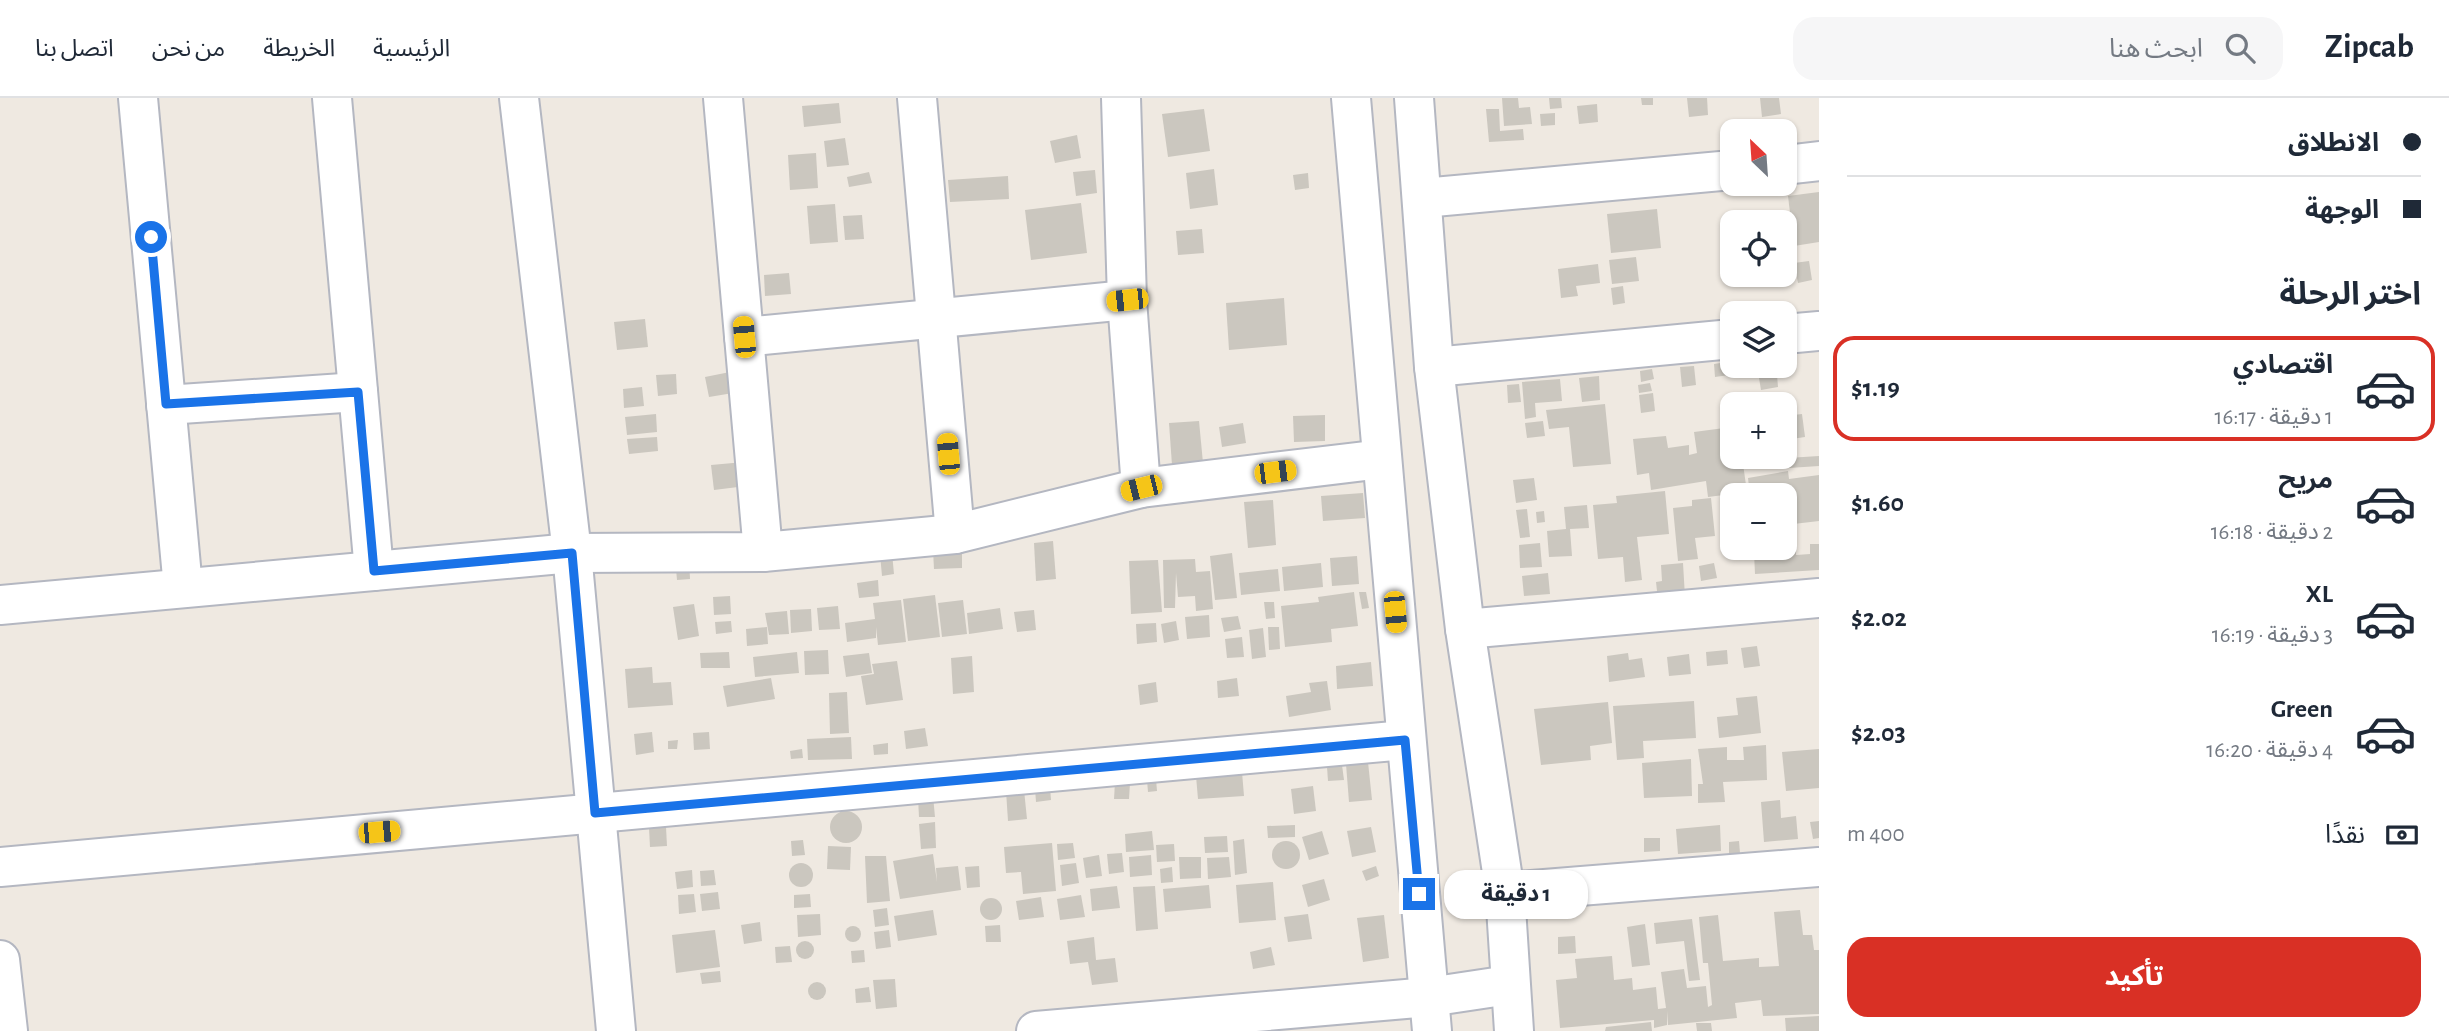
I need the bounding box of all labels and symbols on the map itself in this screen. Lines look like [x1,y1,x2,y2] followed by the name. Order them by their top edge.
[1720,119,1797,196] north arrow
[135,221,167,253] route start
[1106,287,1149,313] car
[732,315,757,359] car
[936,432,961,476] car
[1253,459,1298,485] car
[1119,473,1164,503] car
[1383,590,1408,634] car
[358,820,401,844] car
[1444,870,1587,918] callout: 1 دقيقة
[1403,878,1435,910] route end

